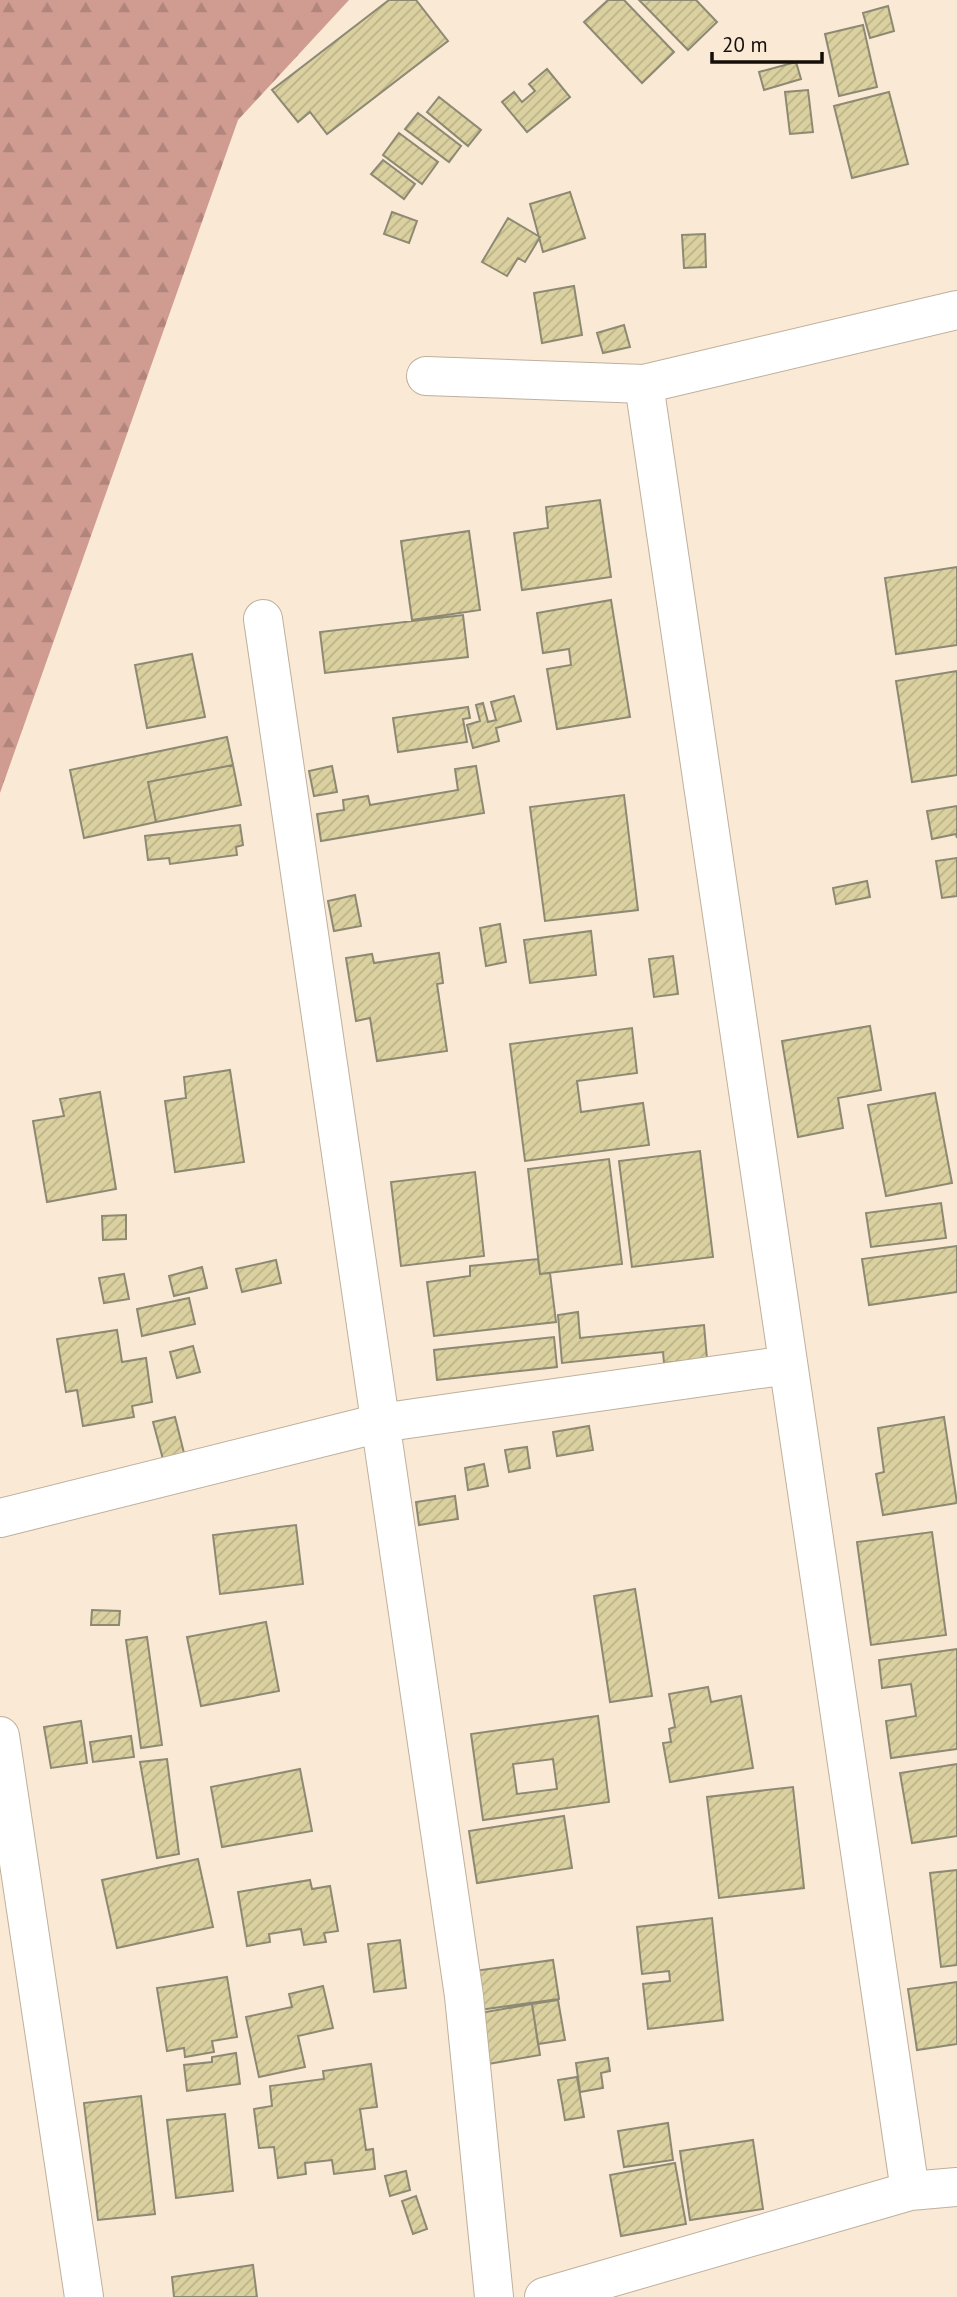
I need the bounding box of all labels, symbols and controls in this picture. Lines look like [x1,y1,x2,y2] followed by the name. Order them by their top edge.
[712,21,822,65] scale bar
[722,31,768,58] text: 20 m

